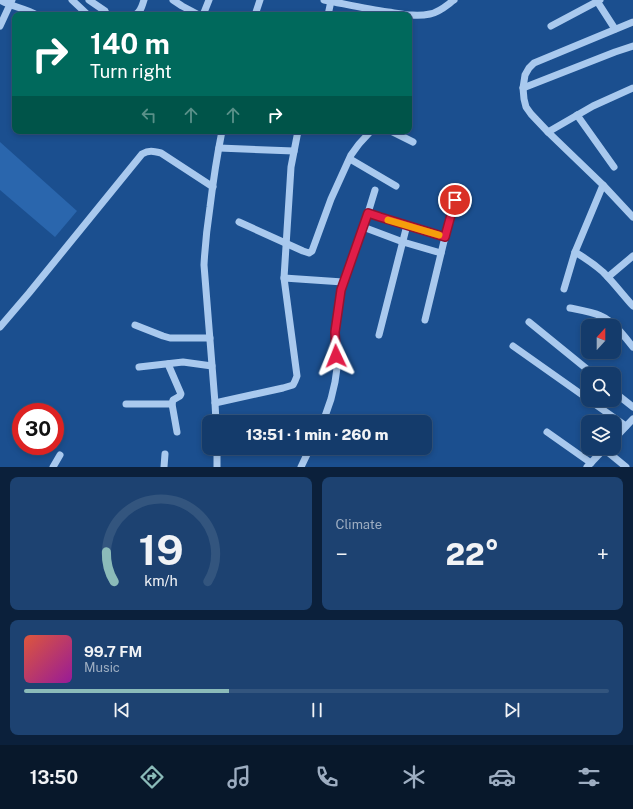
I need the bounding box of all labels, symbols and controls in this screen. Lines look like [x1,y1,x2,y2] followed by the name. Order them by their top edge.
[90,27,170,60] text: 140 m
[24,28,76,80] icon: right
[90,61,172,82] text: Turn right
[138,104,160,126] icon: left
[180,104,202,126] icon: ahead
[222,104,244,126] icon: ahead
[264,104,286,126] icon: right
[438,183,472,217] pin
[444,189,466,211] icon: arrive
[581,319,621,359] north arrow
[581,319,621,455] map controls
[315,335,357,377] position arrow
[581,367,621,407] button: search
[12,403,64,455] speed limit sign: 30
[581,415,621,455] button: layers
[246,426,388,443] text: 13:51 · 1 min · 260 m
[336,517,382,532] text: Climate
[138,524,183,573] text: 19
[445,536,499,572] text: 22°
[336,541,348,567] text: −
[597,541,609,567] text: +
[144,571,178,588] text: km/h
[84,643,142,660] text: 99.7 FM
[84,660,120,675] text: Music
[111,699,133,721] icon: previous
[306,699,328,721] icon: pause
[501,699,523,721] icon: next
[138,763,166,791] icon: directions
[225,763,253,791] icon: music
[313,763,341,791] icon: phone
[400,763,428,791] icon: climate
[488,763,516,791] icon: car
[575,763,603,791] icon: filters
[30,767,78,788] text: 13:50

